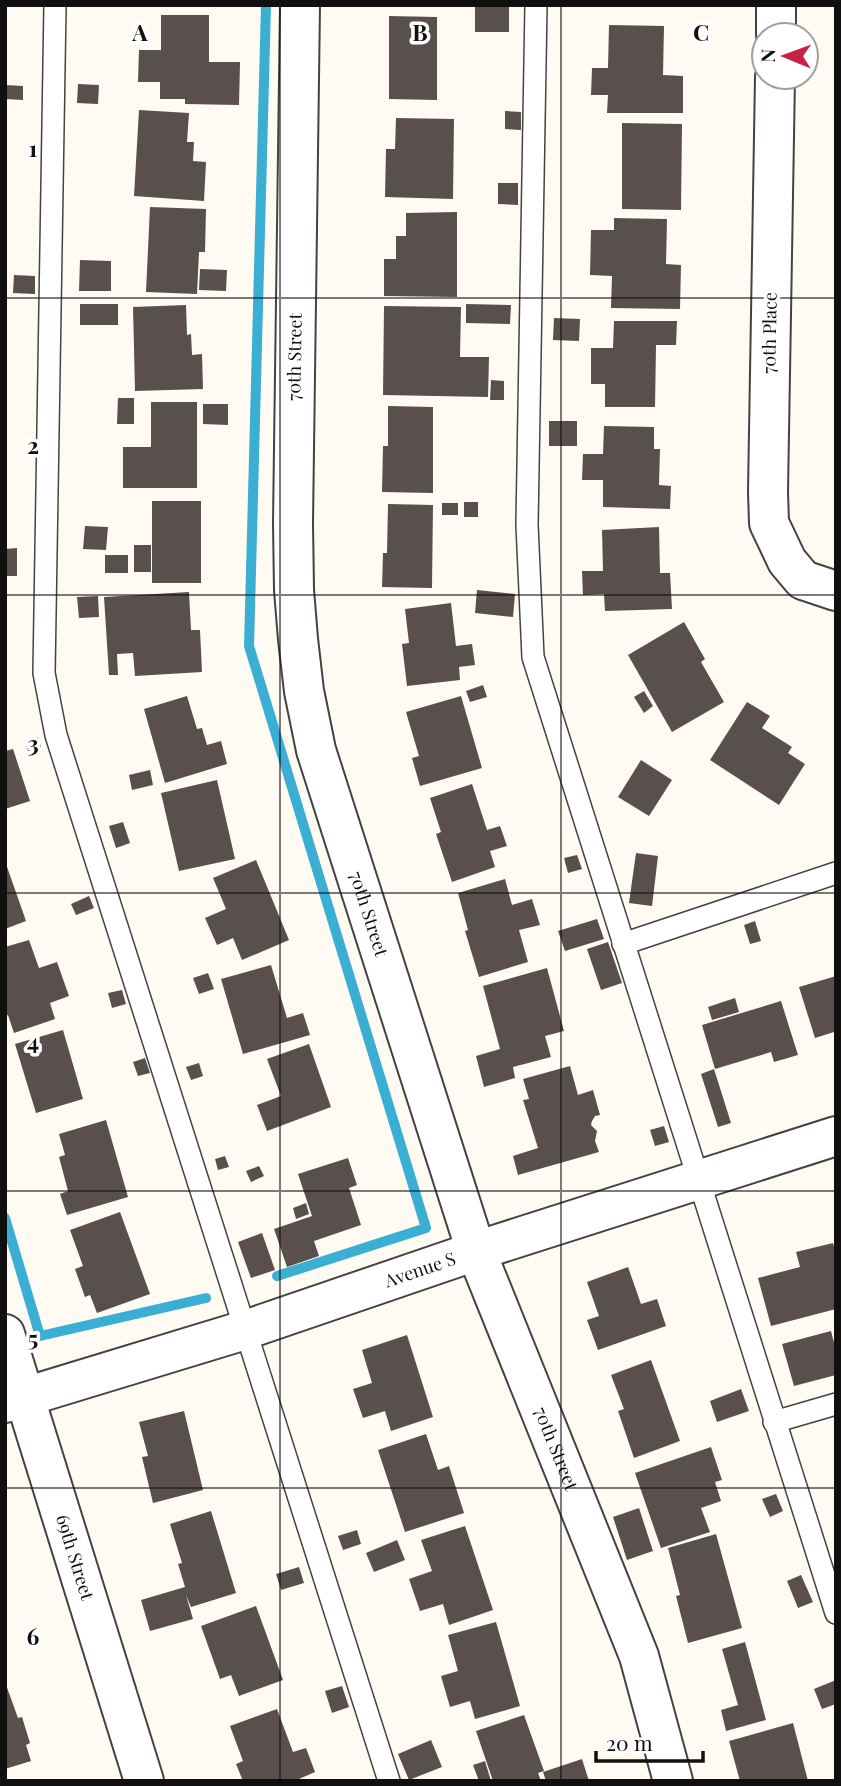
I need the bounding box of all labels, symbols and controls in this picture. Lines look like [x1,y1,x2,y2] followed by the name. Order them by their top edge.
[131,16,148,47] text: A
[412,16,428,47] text: B
[693,16,709,47] text: C
[750,21,820,91] north arrow
[754,48,780,63] text: N
[29,132,38,163] text: 1
[756,292,782,374] street label: 70th Place
[281,312,307,401] street label: 70th Street
[27,429,39,460] text: 2
[27,727,39,758] text: 3
[345,868,394,960] street label: 70th Street
[27,1025,39,1056] text: 4
[380,1246,459,1293] street label: Avenue S
[28,1322,38,1353] text: 5
[529,1403,584,1494] street label: 70th Street
[51,1511,100,1603] street label: 69th Street
[27,1620,40,1651] text: 6
[596,1720,703,1764] scale bar
[606,1728,653,1756] text: 20 m

